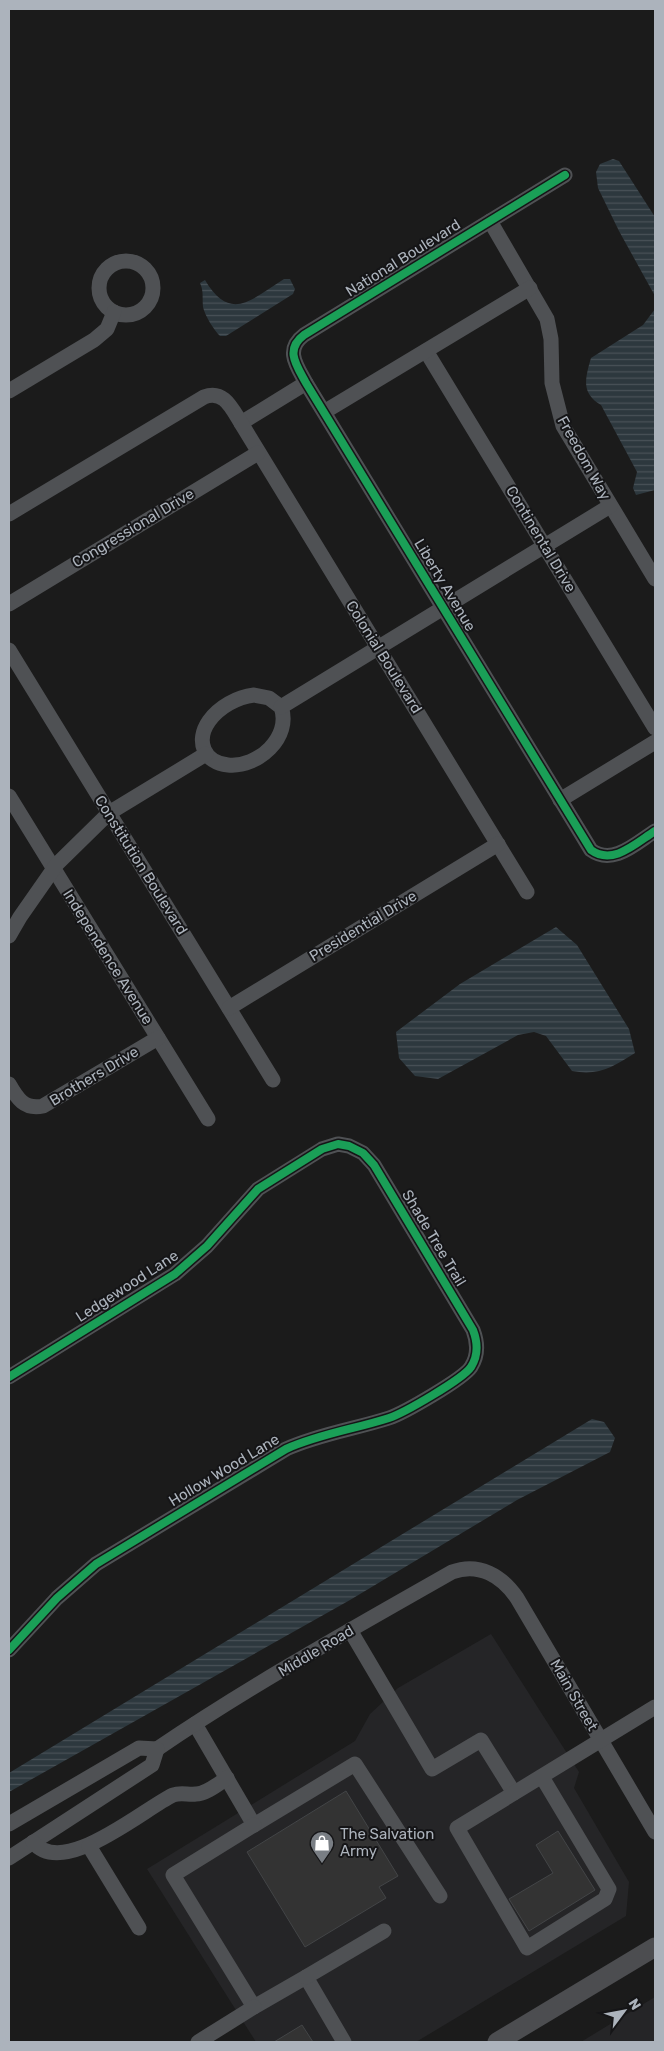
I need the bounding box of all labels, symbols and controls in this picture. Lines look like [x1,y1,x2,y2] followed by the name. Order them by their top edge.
[342,215,464,301] street label: National Boulevard
[554,413,614,503] street label: Freedom Way
[502,482,580,596] street label: Continental Drive
[69,485,197,571] street label: Congressional Drive
[410,536,480,634] street label: Liberty Avenue
[342,597,426,717] street label: Colonial Boulevard
[91,792,191,938] street label: Constitution Boulevard
[59,886,157,1028] street label: Independence Avenue
[306,887,420,965] street label: Presidential Drive
[46,1042,142,1110] street label: Brothers Drive
[398,1187,470,1289] street label: Shade Tree Trail
[72,1246,182,1326] street label: Ledgewood Lane
[165,1430,283,1510] street label: Hollow Wood Lane
[275,1621,357,1681] street label: Middle Road
[546,1656,602,1734] street label: Main Street
[340,1825,434,1860] place label: The Salvation Army
[309,1830,335,1864] shop icon: The Salvation Army
[599,1986,649,2036] north arrow
[625,1996,644,2013] text: N

